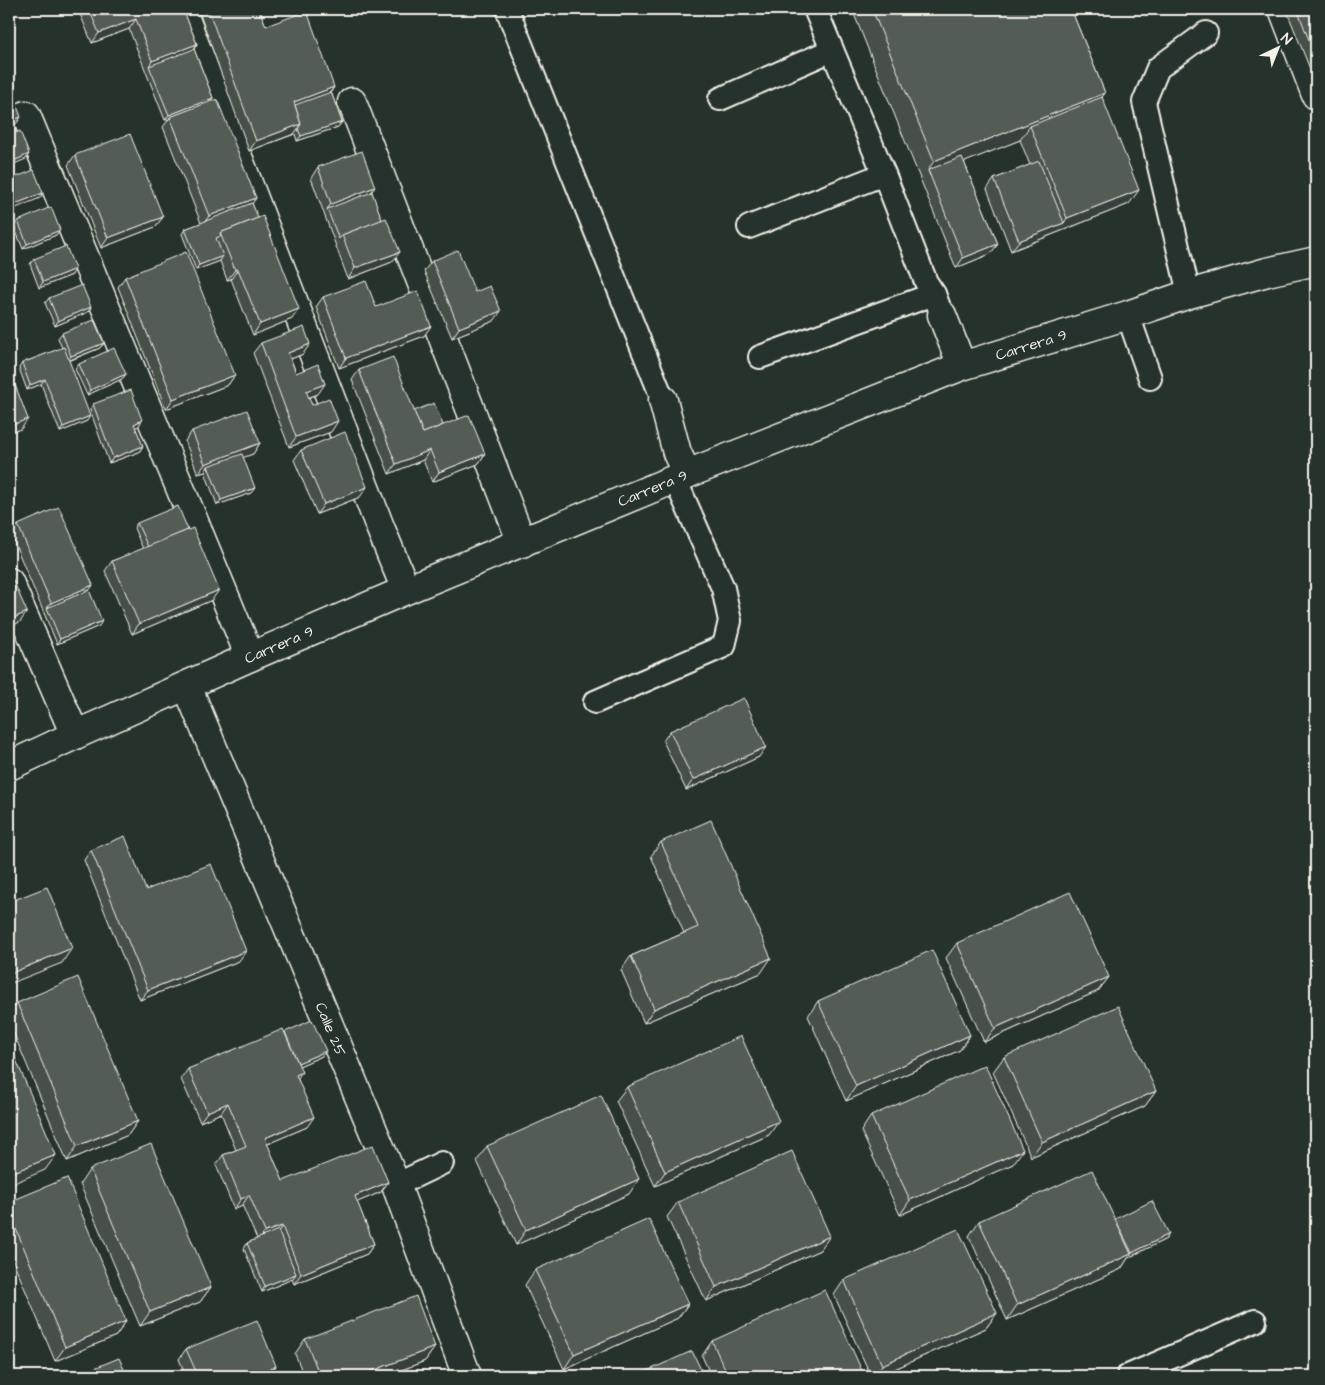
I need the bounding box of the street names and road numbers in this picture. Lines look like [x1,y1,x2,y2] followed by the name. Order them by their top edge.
[993,324,1069,366] street label: Carrera 9
[615,465,690,512] street label: Carrera 9
[241,620,317,669] street label: Carrera 9
[310,999,351,1060] street label: Calle 25

